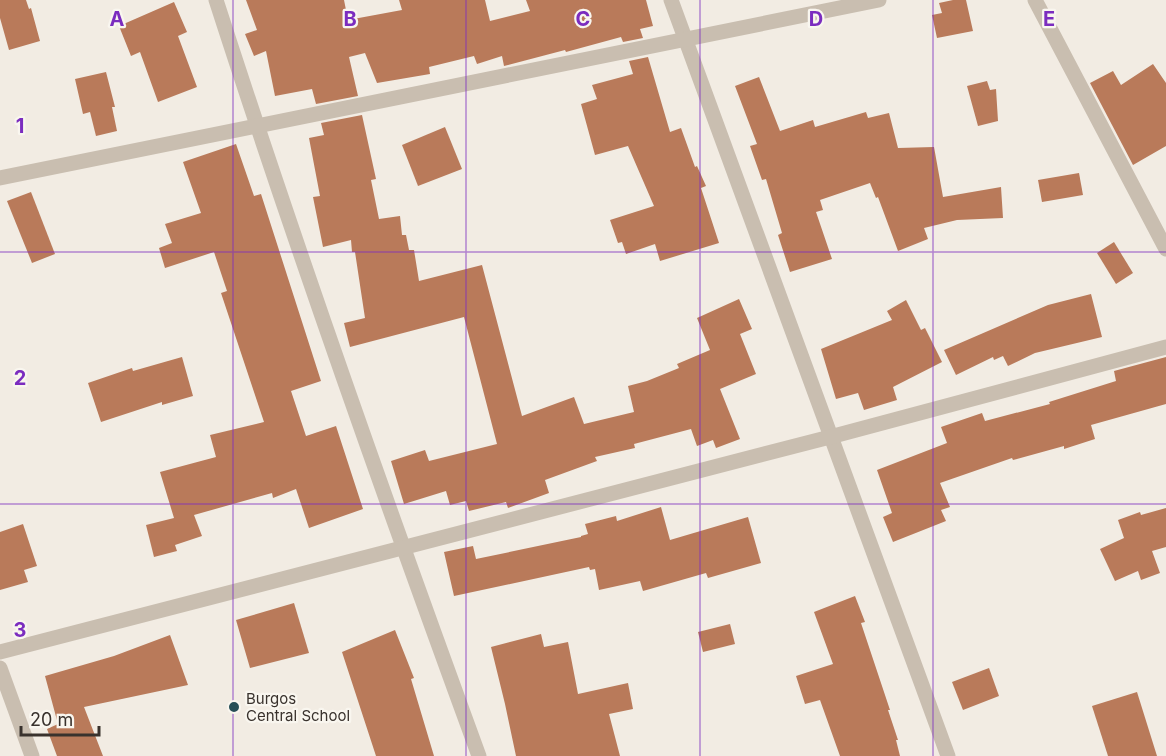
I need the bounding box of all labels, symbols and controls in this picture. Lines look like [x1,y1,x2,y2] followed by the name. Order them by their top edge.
[110,7,125,31] text: A
[343,7,357,31] text: B
[576,7,590,31] text: C
[809,7,823,31] text: D
[1043,7,1055,31] text: E
[16,114,24,138] text: 1
[14,366,26,390] text: 2
[14,618,26,642] text: 3
[246,689,350,725] place label: Burgos Central School
[21,699,99,737] scale bar
[227,700,241,714] marker: Burgos Central School
[30,709,73,730] text: 20 m

